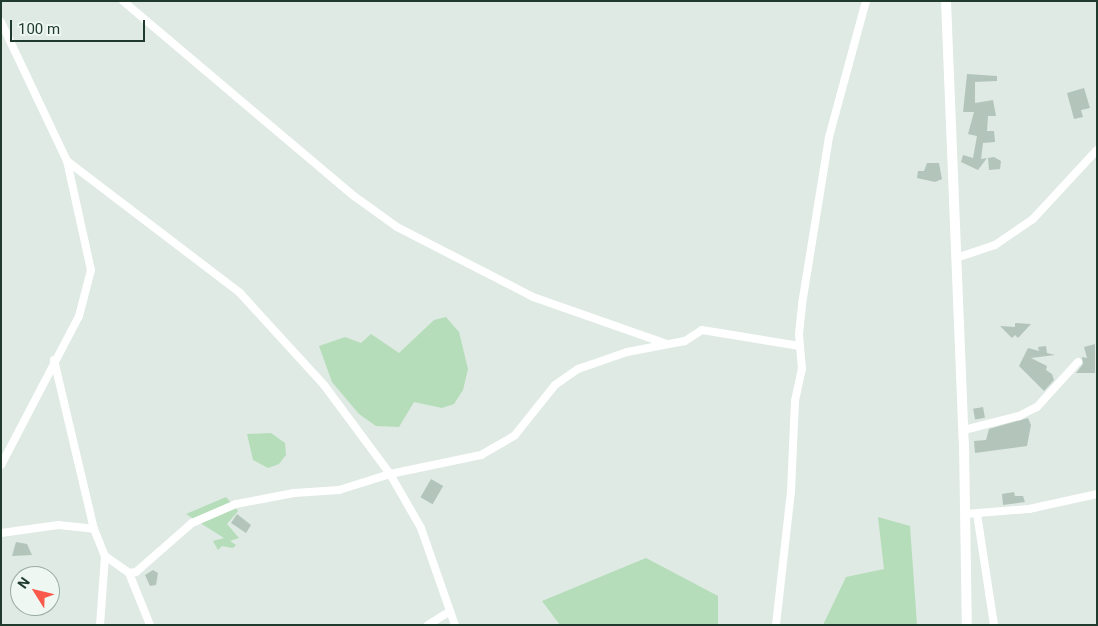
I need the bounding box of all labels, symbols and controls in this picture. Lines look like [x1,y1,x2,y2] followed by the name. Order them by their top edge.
[12,10,148,42] scale bar
[18,20,60,38] text: 100 m
[10,566,60,616] north arrow
[14,574,33,591] text: N

